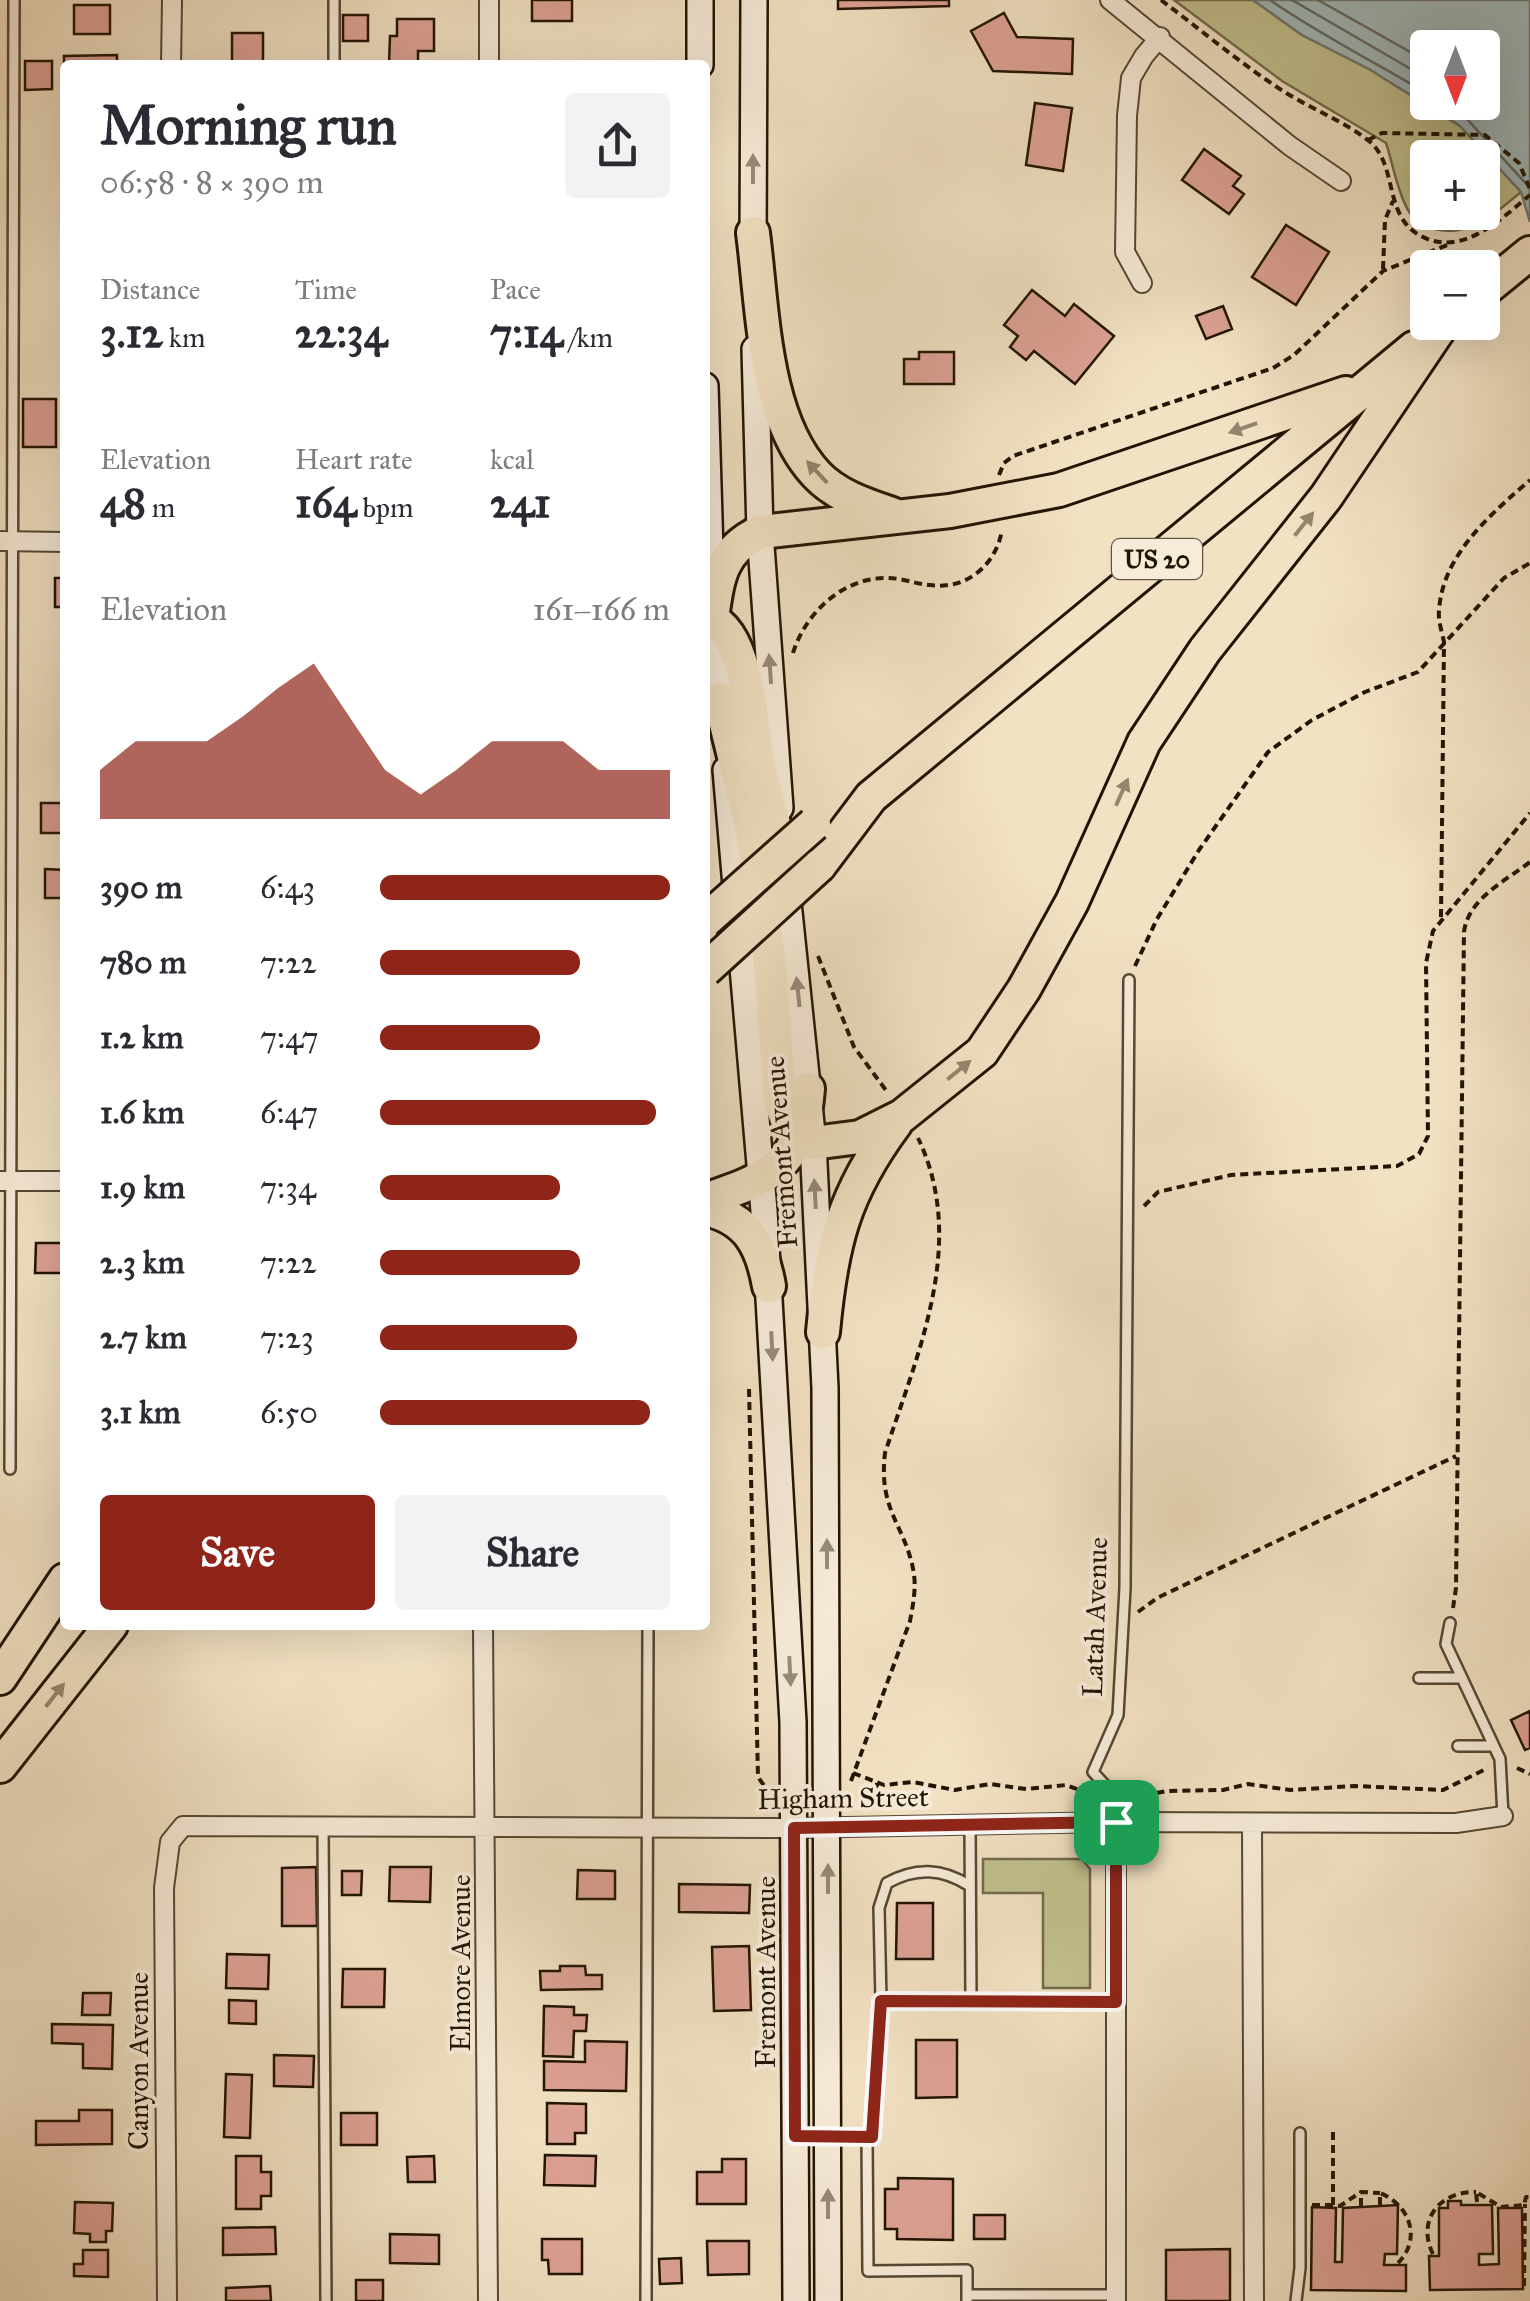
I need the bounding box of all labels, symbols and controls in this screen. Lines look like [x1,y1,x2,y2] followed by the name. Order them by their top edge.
[1410,30,1500,120] north arrow
[1410,30,1500,340] map controls
[100,92,397,159] text: Morning run
[565,93,670,198] button: share
[1410,140,1500,230] button: +
[745,153,761,185] one-way arrow
[100,163,324,202] text: 06:58 · 8 × 390 m
[1410,250,1500,340] button: −
[100,272,200,307] text: Distance
[295,272,357,307] text: Time
[490,272,541,307] text: Pace
[100,307,163,359] text: 3.12
[295,307,387,359] text: 22:34
[490,307,563,359] text: 7:14
[163,320,205,355] text: km
[563,320,613,355] text: /km
[1228,422,1258,437] one-way arrow
[100,442,211,477] text: Elevation
[295,442,413,477] text: Heart rate
[490,442,534,477] text: kcal
[806,460,829,484] one-way arrow
[100,477,146,529] text: 48
[295,477,356,529] text: 164
[490,477,551,529] text: 241
[146,490,175,525] text: m
[356,490,413,525] text: bpm
[1293,512,1314,537] one-way arrow
[1112,539,1202,579] road number: US 20
[100,590,227,629] text: Elevation
[533,590,670,629] text: 161–166 m
[762,652,778,684] one-way arrow
[1113,777,1130,806] one-way arrow
[100,868,182,907] text: 390 m
[260,868,315,907] text: 6:43
[100,943,187,982] text: 780 m
[260,943,317,982] text: 7:22
[789,976,805,1008] one-way arrow
[100,1018,184,1057] text: 1.2 km
[260,1018,319,1057] text: 7:47
[757,1055,805,1249] street label: Fremont Avenue
[946,1060,971,1081] one-way arrow
[100,1093,184,1132] text: 1.6 km
[260,1093,318,1132] text: 6:47
[100,1168,185,1207] text: 1.9 km
[260,1168,316,1207] text: 7:34
[807,1177,823,1209] one-way arrow
[100,1243,185,1282] text: 2.3 km
[260,1243,317,1282] text: 7:22
[100,1318,187,1357] text: 2.7 km
[260,1318,314,1357] text: 7:23
[764,1331,780,1363] one-way arrow
[100,1393,181,1432] text: 3.1 km
[260,1393,318,1432] text: 6:50
[100,1495,375,1610] button: Save
[395,1495,670,1610] button: Share
[1075,1536,1115,1698] street label: Latah Avenue
[819,1537,835,1569] one-way arrow
[782,1655,798,1687] one-way arrow
[44,1682,65,1708] one-way arrow
[757,1779,929,1817] street label: Higham Street
[1074,1780,1159,1865] pin
[1089,1795,1144,1850] icon: arrive
[820,1862,836,1894] one-way arrow
[443,1874,478,2052] street label: Elmore Avenue
[748,1876,783,2068] street label: Fremont Avenue
[121,1972,156,2150] street label: Canyon Avenue
[820,2187,836,2219] one-way arrow

